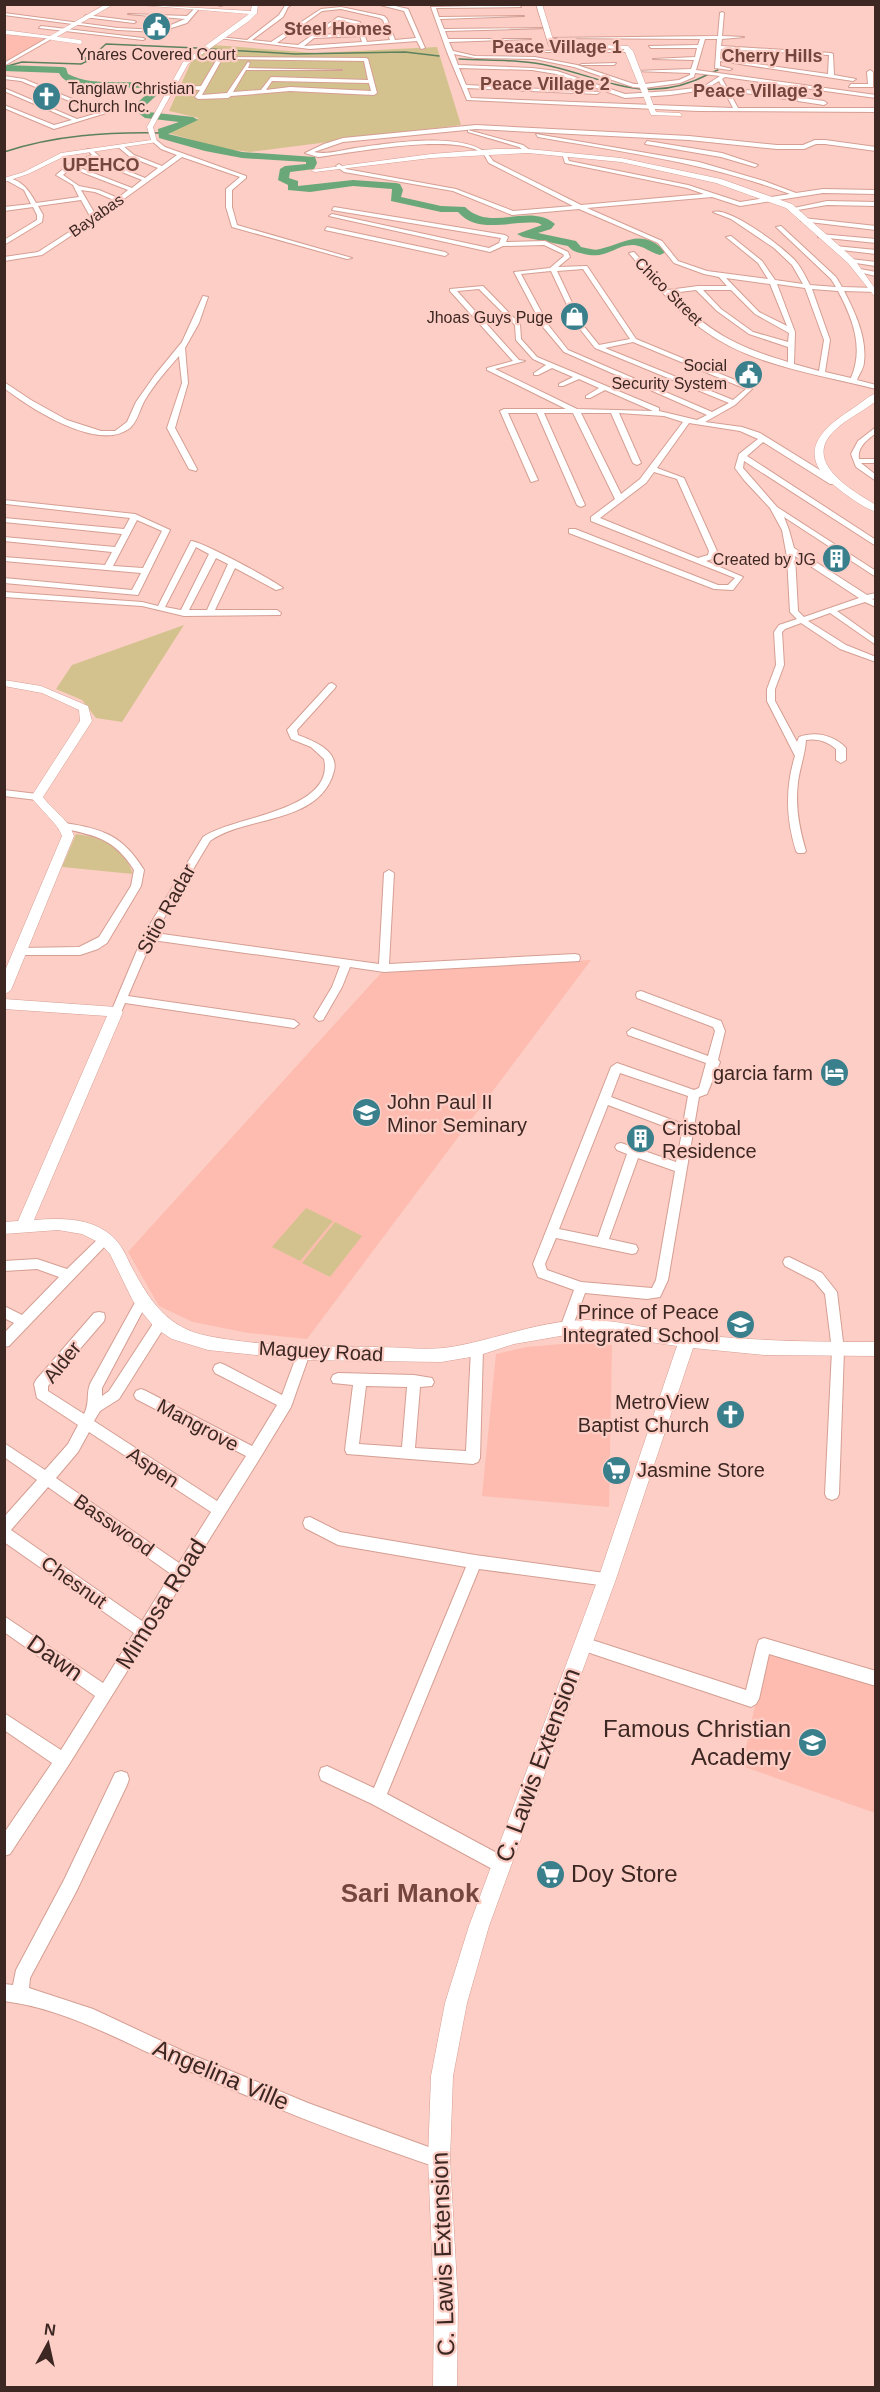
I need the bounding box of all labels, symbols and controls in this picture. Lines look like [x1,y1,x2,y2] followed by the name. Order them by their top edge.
[140,10,172,42] public building icon: Ynares Covered Court
[284,19,392,39] district label: Steel Homes
[492,37,622,57] district label: Peace Village 1
[76,46,236,63] place label: Ynares Covered Court
[721,46,823,66] district label: Cherry Hills
[480,74,610,94] district label: Peace Village 2
[68,80,194,115] place label: Tanglaw Christian Church Inc.
[31,81,63,113] church icon: Tanglaw Christian Church Inc.
[693,81,823,101] district label: Peace Village 3
[62,155,140,175] district label: UPEHCO
[66,191,127,240] street label: Bayabas
[632,254,706,329] street label: Chico Street
[558,301,590,333] shop icon: Jhoas Guys Puge
[427,309,553,326] place label: Jhoas Guys Puge
[611,357,727,392] place label: Social Security System
[732,358,764,390] public building icon: Social Security System
[821,543,853,575] building icon: Created by JG
[713,551,816,568] place label: Created by JG
[132,860,200,958] street label: Sitio Radar
[818,1057,850,1089] hotel icon: garcia farm
[713,1062,813,1084] place label: garcia farm
[387,1091,527,1136] place label: John Paul II Minor Seminary
[350,1097,382,1129] school or university icon: John Paul II Minor Seminary
[662,1117,757,1162] place label: Cristobal Residence
[625,1123,657,1155] building icon: Cristobal Residence
[562,1301,719,1346] place label: Prince of Peace Integrated School
[724,1308,756,1340] school or university icon: Prince of Peace Integrated School
[39,1337,85,1387] street label: Alder
[258,1337,384,1365] street label: Maguey Road
[578,1391,710,1436] place label: MetroView Baptist Church
[154,1394,242,1456] street label: Mangrove
[714,1398,746,1430] church icon: MetroView Baptist Church
[123,1442,183,1492] street label: Aspen
[600,1454,632,1486] supermarket icon: Jasmine Store
[637,1459,765,1481] place label: Jasmine Store
[70,1490,158,1560] street label: Basswood
[110,1534,211,1674] street label: Mimosa Road
[37,1552,111,1613] street label: Chesnut
[22,1629,88,1686] street label: Dawn
[490,1664,585,1865] street label: C. Lawis Extension
[603,1715,791,1770] place label: Famous Christian Academy
[796,1727,828,1759] school or university icon: Famous Christian Academy
[534,1858,566,1890] supermarket icon: Doy Store
[571,1860,678,1887] place label: Doy Store
[341,1878,480,1908] district label: Sari Manok
[149,2034,293,2115] street label: Angelina Ville
[425,2152,460,2356] street label: C. Lawis Extension
[18,2314,78,2374] north arrow
[43,2320,57,2339] text: N

